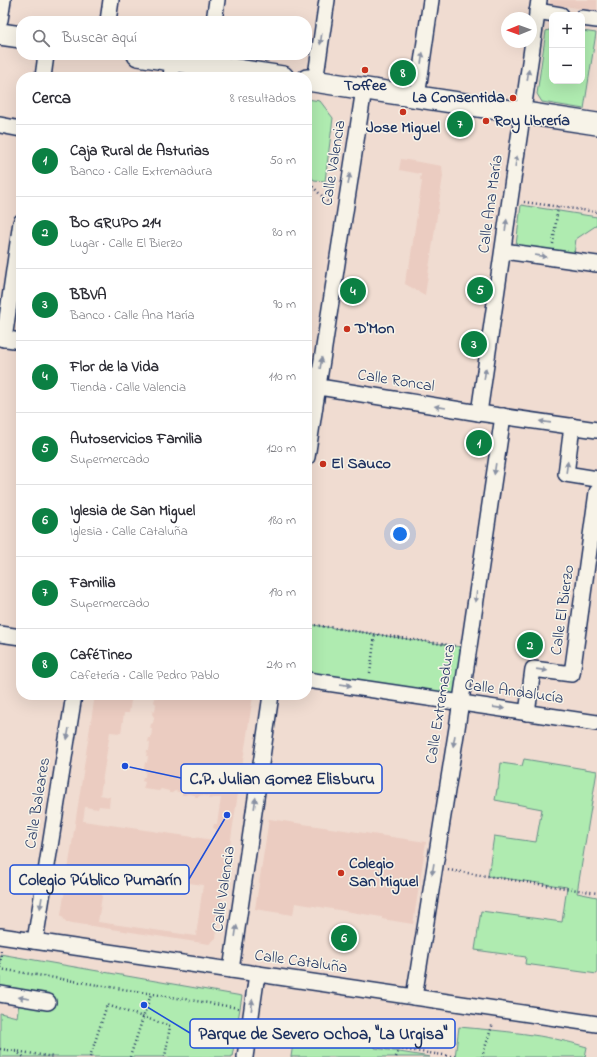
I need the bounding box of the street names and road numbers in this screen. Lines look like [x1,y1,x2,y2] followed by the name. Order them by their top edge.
[315,118,353,208] street label: Calle Valencia
[472,153,510,255] street label: Calle Ana María
[356,363,436,399] street label: Calle Roncal
[545,563,581,657] street label: Calle El Bierzo
[420,642,462,766] street label: Calle Extremadura
[463,673,565,711] street label: Calle Andalucía
[19,756,57,850] street label: Calle Baleares
[206,845,242,933] street label: Calle Valencia
[253,944,349,980] street label: Calle Cataluña

